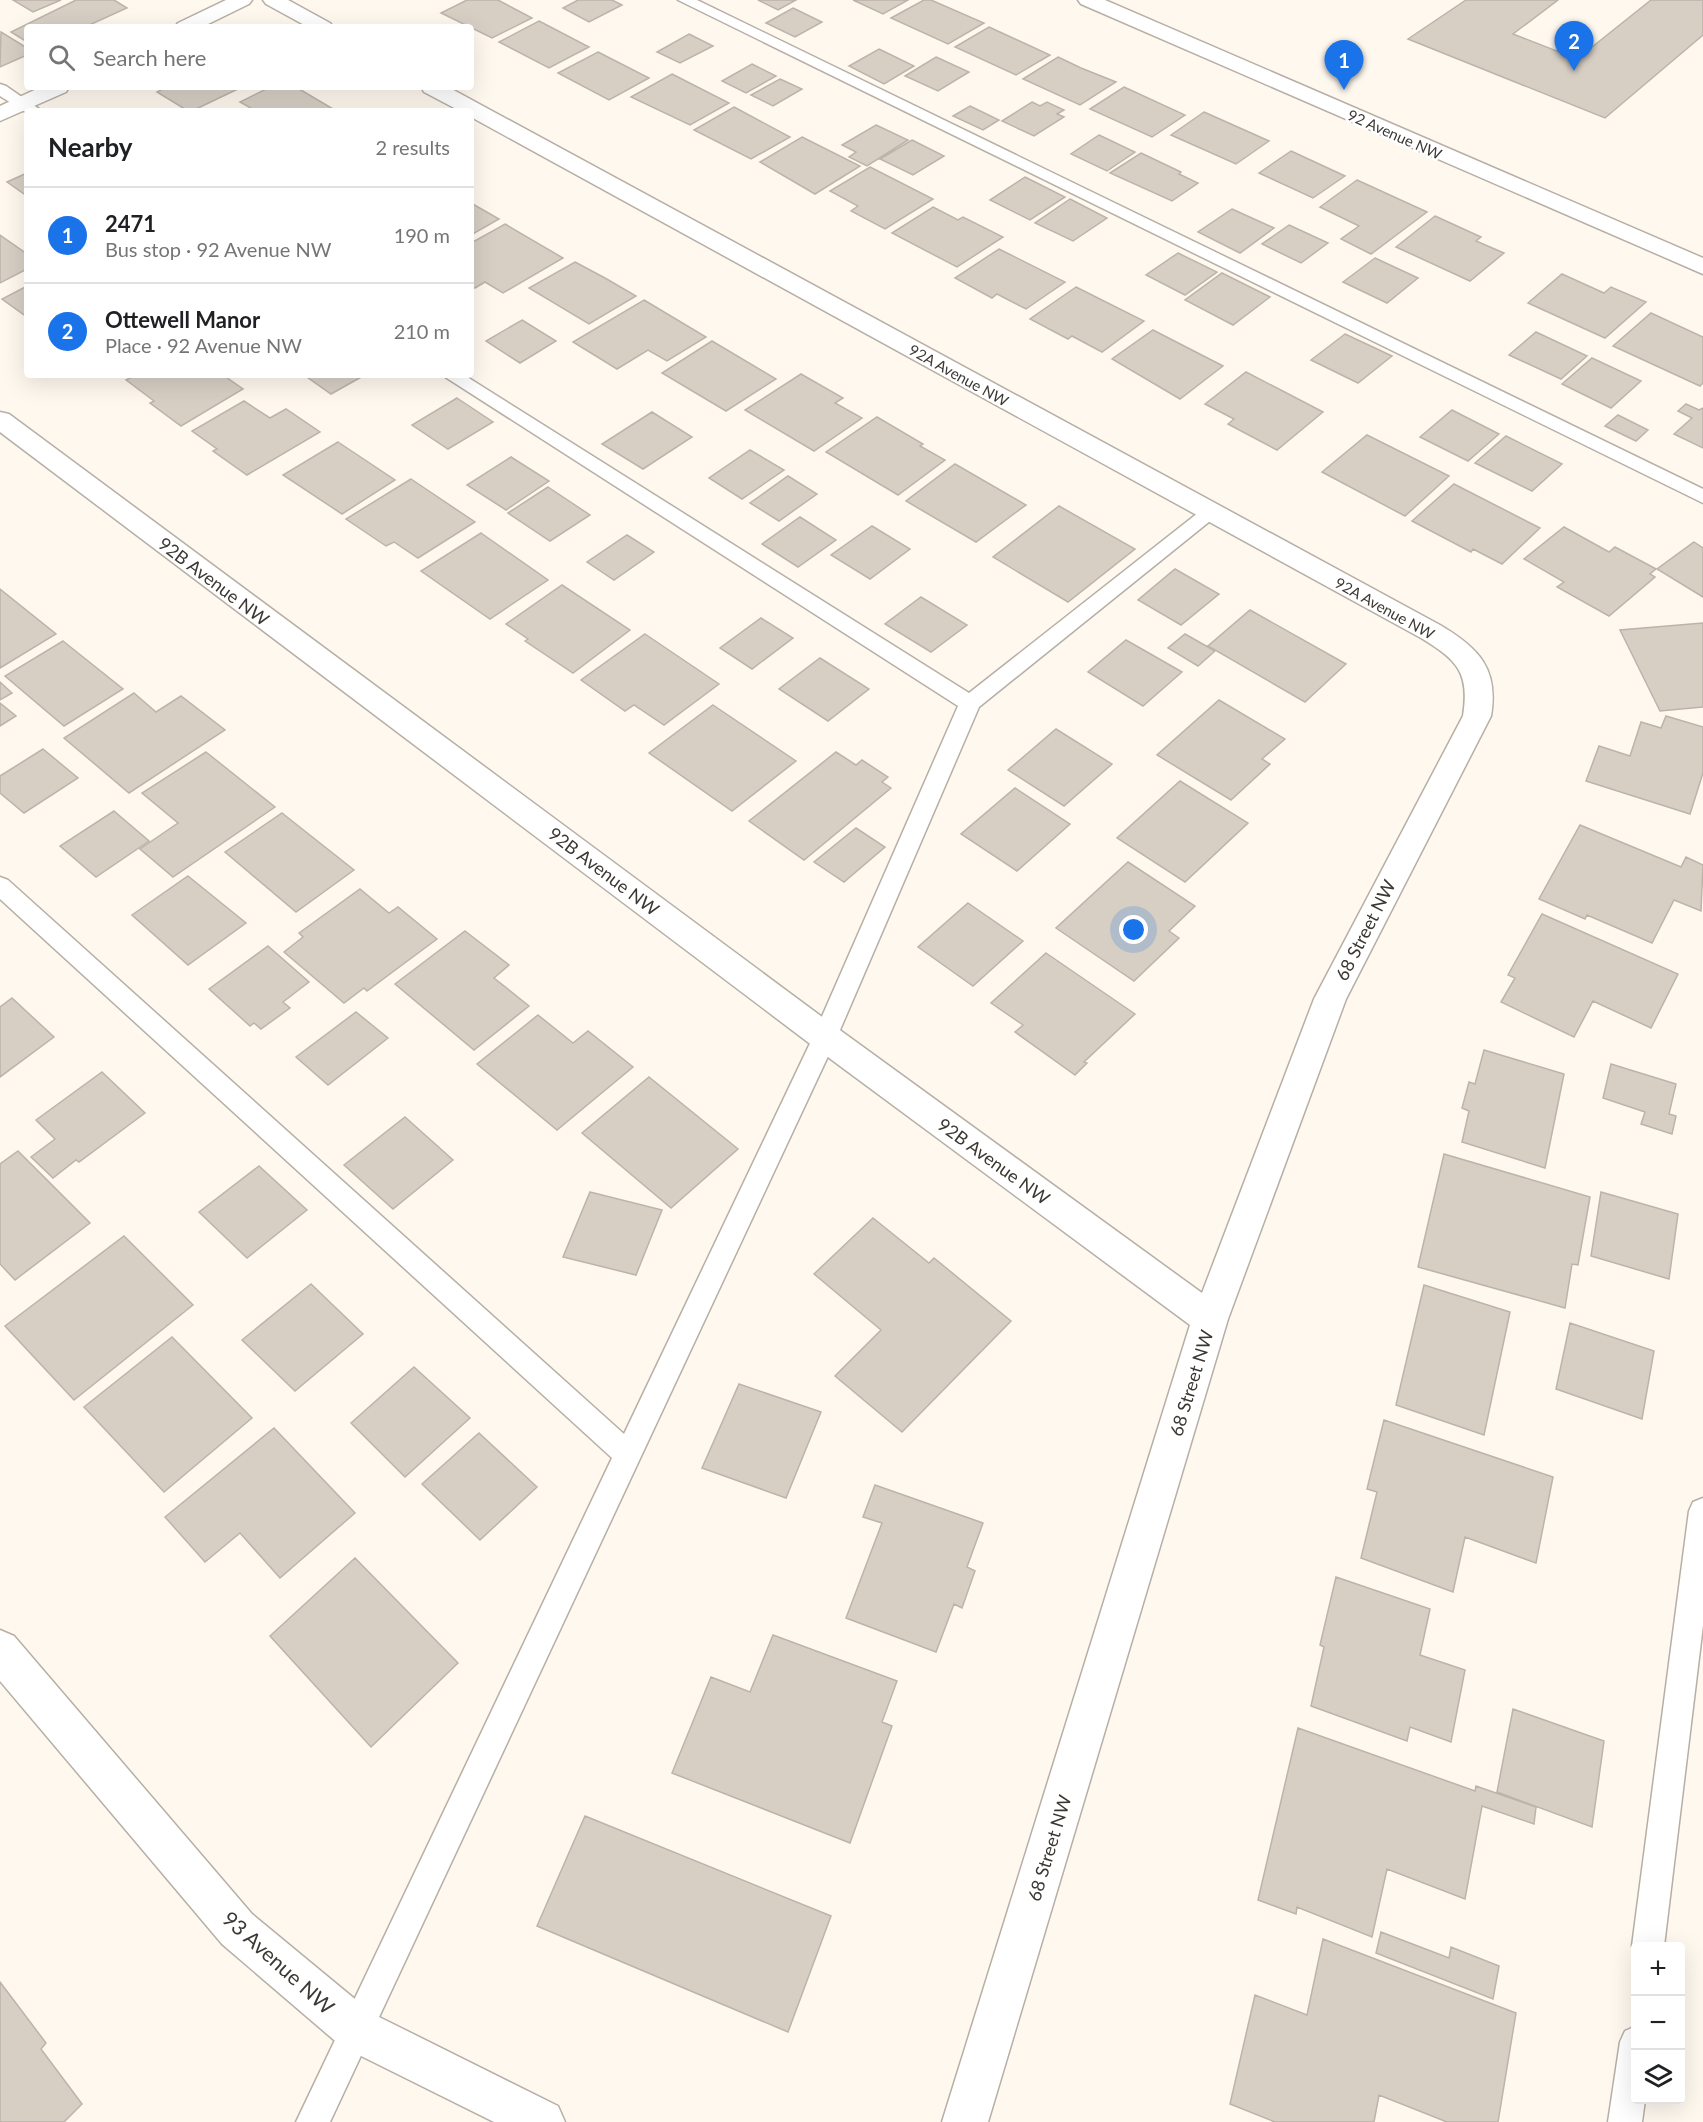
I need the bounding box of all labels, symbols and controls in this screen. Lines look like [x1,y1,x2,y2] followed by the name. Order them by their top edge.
[1554,22,1594,71] pin: 2
[24,24,474,90] search box
[1324,40,1364,90] pin: 1
[45,41,78,74] icon: search
[93,44,206,71] text: Search here
[1345,105,1445,163] street label: 92 Avenue NW
[48,131,133,163] text: Nearby
[375,135,450,159] text: 2 results
[105,210,156,237] text: 2471
[62,223,73,247] text: 1
[394,223,450,247] text: 190 m
[105,237,331,261] text: Bus stop · 92 Avenue NW
[105,306,260,333] text: Ottewell Manor
[62,319,73,343] text: 2
[394,319,450,343] text: 210 m
[105,333,302,357] text: Place · 92 Avenue NW
[906,340,1012,410] street label: 92A Avenue NW
[154,532,274,630] street label: 92B Avenue NW
[1332,573,1438,643] street label: 92A Avenue NW
[544,822,664,920] street label: 92B Avenue NW
[1330,876,1400,984] street label: 68 Street NW
[1119,915,1148,944] your location
[934,1113,1055,1209] street label: 92B Avenue NW
[1164,1327,1218,1439] street label: 68 Street NW
[1022,1792,1076,1904] street label: 68 Street NW
[218,1905,340,2019] street label: 93 Avenue NW
[1631,1942,1685,2104] map controls
[1631,1942,1685,1996] button: +
[1631,1996,1685,2050] button: −
[1631,2050,1685,2104] button: layers

